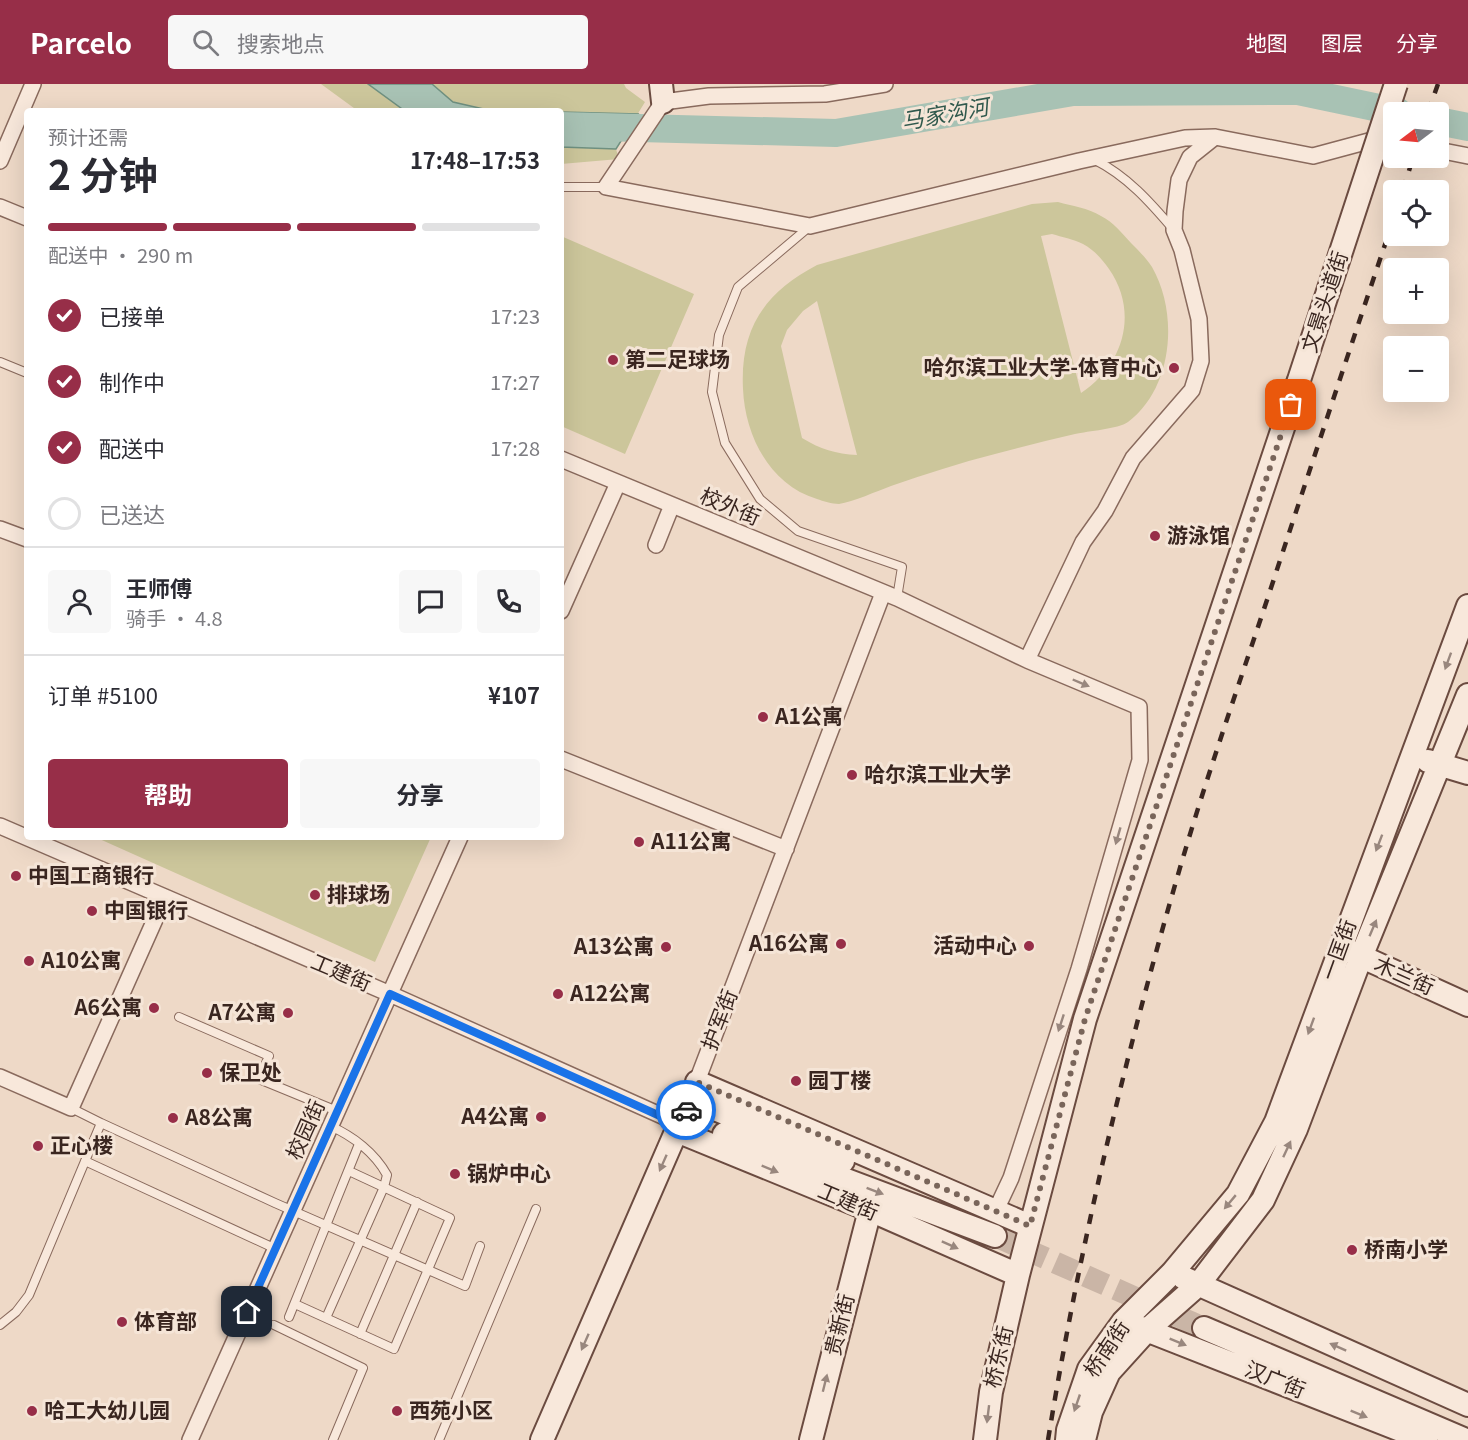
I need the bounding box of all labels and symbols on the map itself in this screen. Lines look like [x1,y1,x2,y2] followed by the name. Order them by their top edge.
[899,88,995,135] water label: 马家沟河
[1383,102,1449,168] north arrow
[1293,247,1354,356] street label: 文景头道街
[625,343,730,373] place label: 第二足球场
[923,351,1162,381] place label: 哈尔滨工业大学-体育中心
[606,353,620,367] marker: 第二足球场
[1167,361,1181,375] marker: 哈尔滨工业大学-体育中心
[1265,379,1316,430] pin
[696,479,766,531] street label: 校外街
[1167,519,1230,549] place label: 游泳馆
[1148,529,1162,543] marker: 游泳馆
[1443,652,1453,670] one-way arrow
[1073,678,1090,687] one-way arrow
[774,700,843,730] place label: A1公寓
[756,710,770,724] marker: A1公寓
[864,758,1011,788] place label: 哈尔滨工业大学
[845,768,859,782] marker: 哈尔滨工业大学
[650,825,731,855] place label: A11公寓
[1113,827,1122,845] one-way arrow
[1374,834,1384,852] one-way arrow
[632,835,646,849] marker: A11公寓
[28,859,154,889] place label: 中国工商银行
[9,869,23,883] marker: 中国工商银行
[327,878,390,908] place label: 排球场
[308,888,322,902] marker: 排球场
[104,894,188,924] place label: 中国银行
[85,904,99,918] marker: 中国银行
[1312,915,1362,984] street label: 一匡街
[1368,918,1378,936] one-way arrow
[748,927,829,957] place label: A16公寓
[933,929,1017,959] place label: 活动中心
[573,930,654,960] place label: A13公寓
[834,937,848,951] marker: A16公寓
[1022,939,1036,953] marker: 活动中心
[659,940,673,954] marker: A13公寓
[40,944,121,974] place label: A10公寓
[307,945,377,997] street label: 工建街
[1370,948,1440,1001] street label: 木兰街
[22,954,36,968] marker: A10公寓
[569,977,650,1007] place label: A12公寓
[693,984,743,1054] street label: 护军街
[551,987,565,1001] marker: A12公寓
[73,991,142,1021] place label: A6公寓
[207,996,276,1026] place label: A7公寓
[147,1001,161,1015] marker: A6公寓
[281,1006,295,1020] marker: A7公寓
[1056,1014,1065,1032] one-way arrow
[1306,1017,1315,1035] one-way arrow
[219,1056,282,1086] place label: 保卫处
[808,1064,871,1094] place label: 园丁楼
[200,1066,214,1080] marker: 保卫处
[789,1074,803,1088] marker: 园丁楼
[656,1080,716,1140] courier
[278,1094,331,1164] street label: 校园街
[460,1100,529,1130] place label: A4公寓
[184,1101,253,1131] place label: A8公寓
[534,1110,548,1124] marker: A4公寓
[166,1111,180,1125] marker: A8公寓
[50,1129,113,1159] place label: 正心楼
[31,1139,45,1153] marker: 正心楼
[1282,1139,1292,1157] one-way arrow
[658,1154,667,1172] one-way arrow
[467,1157,551,1187] place label: 锅炉中心
[762,1164,780,1174] one-way arrow
[448,1167,462,1181] marker: 锅炉中心
[814,1174,884,1226] street label: 工建街
[866,1187,884,1196] one-way arrow
[1225,1195,1237,1210] one-way arrow
[1364,1233,1448,1263] place label: 桥南小学
[941,1240,959,1250] one-way arrow
[1345,1243,1359,1257] marker: 桥南小学
[221,1286,272,1337] pin
[816,1290,860,1359] street label: 贵新街
[134,1305,197,1335] place label: 体育部
[1075,1313,1135,1382] street label: 桥南街
[115,1315,129,1329] marker: 体育部
[975,1322,1019,1391] street label: 桥东街
[580,1333,590,1351] one-way arrow
[1169,1338,1187,1347] one-way arrow
[1329,1343,1346,1352] one-way arrow
[1241,1352,1311,1404] street label: 汉广街
[821,1374,831,1393] one-way arrow
[44,1394,170,1424] place label: 哈工大幼儿园
[409,1394,493,1424] place label: 西苑小区
[1072,1394,1082,1412] one-way arrow
[25,1404,39,1418] marker: 哈工大幼儿园
[390,1404,404,1418] marker: 西苑小区
[984,1405,993,1424] one-way arrow
[1351,1409,1369,1419] one-way arrow

